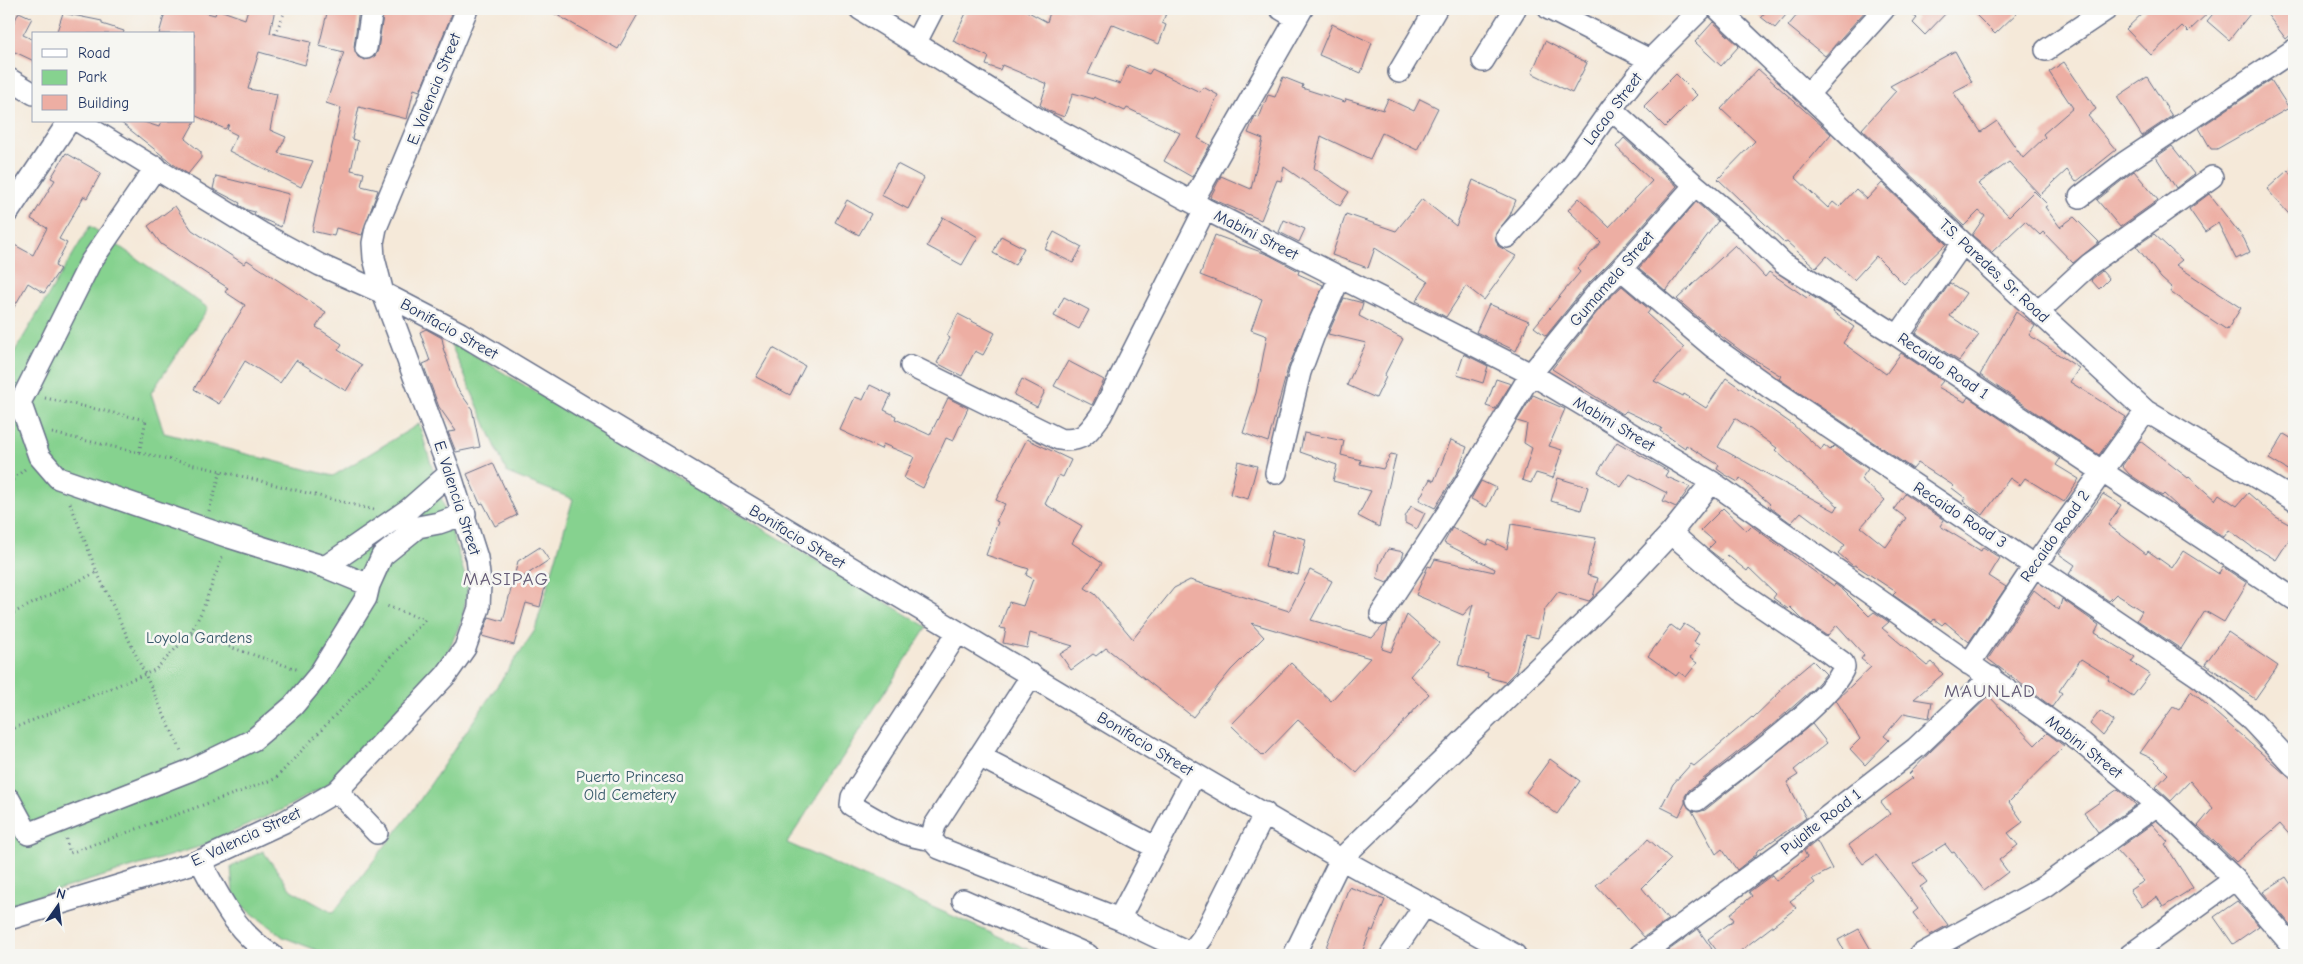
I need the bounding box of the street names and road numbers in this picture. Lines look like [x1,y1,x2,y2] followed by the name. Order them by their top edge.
[403,30,465,147] street label: E. Valencia Street
[1580,69,1646,149] street label: Lacao Street
[1211,206,1301,264] street label: Mabini Street
[1935,215,2053,327] street label: T.S. Paredes, Sr. Road
[1566,228,1658,330] street label: Gumamela Street
[397,295,501,363] street label: Bonifacio Street
[1894,329,1992,403] street label: Recaido Road 1
[1570,393,1658,456] street label: Mabini Street
[430,439,484,558] street label: E. Valencia Street
[1910,478,2010,552] street label: Recaido Road 3
[2017,487,2093,585] street label: Recaido Road 2
[746,501,849,573] street label: Bonifacio Street
[1094,708,1197,780] street label: Bonifacio Street
[2042,712,2126,783] street label: Mabini Street
[1777,785,1865,859] street label: Pujalte Road 1
[188,804,304,870] street label: E. Valencia Street

